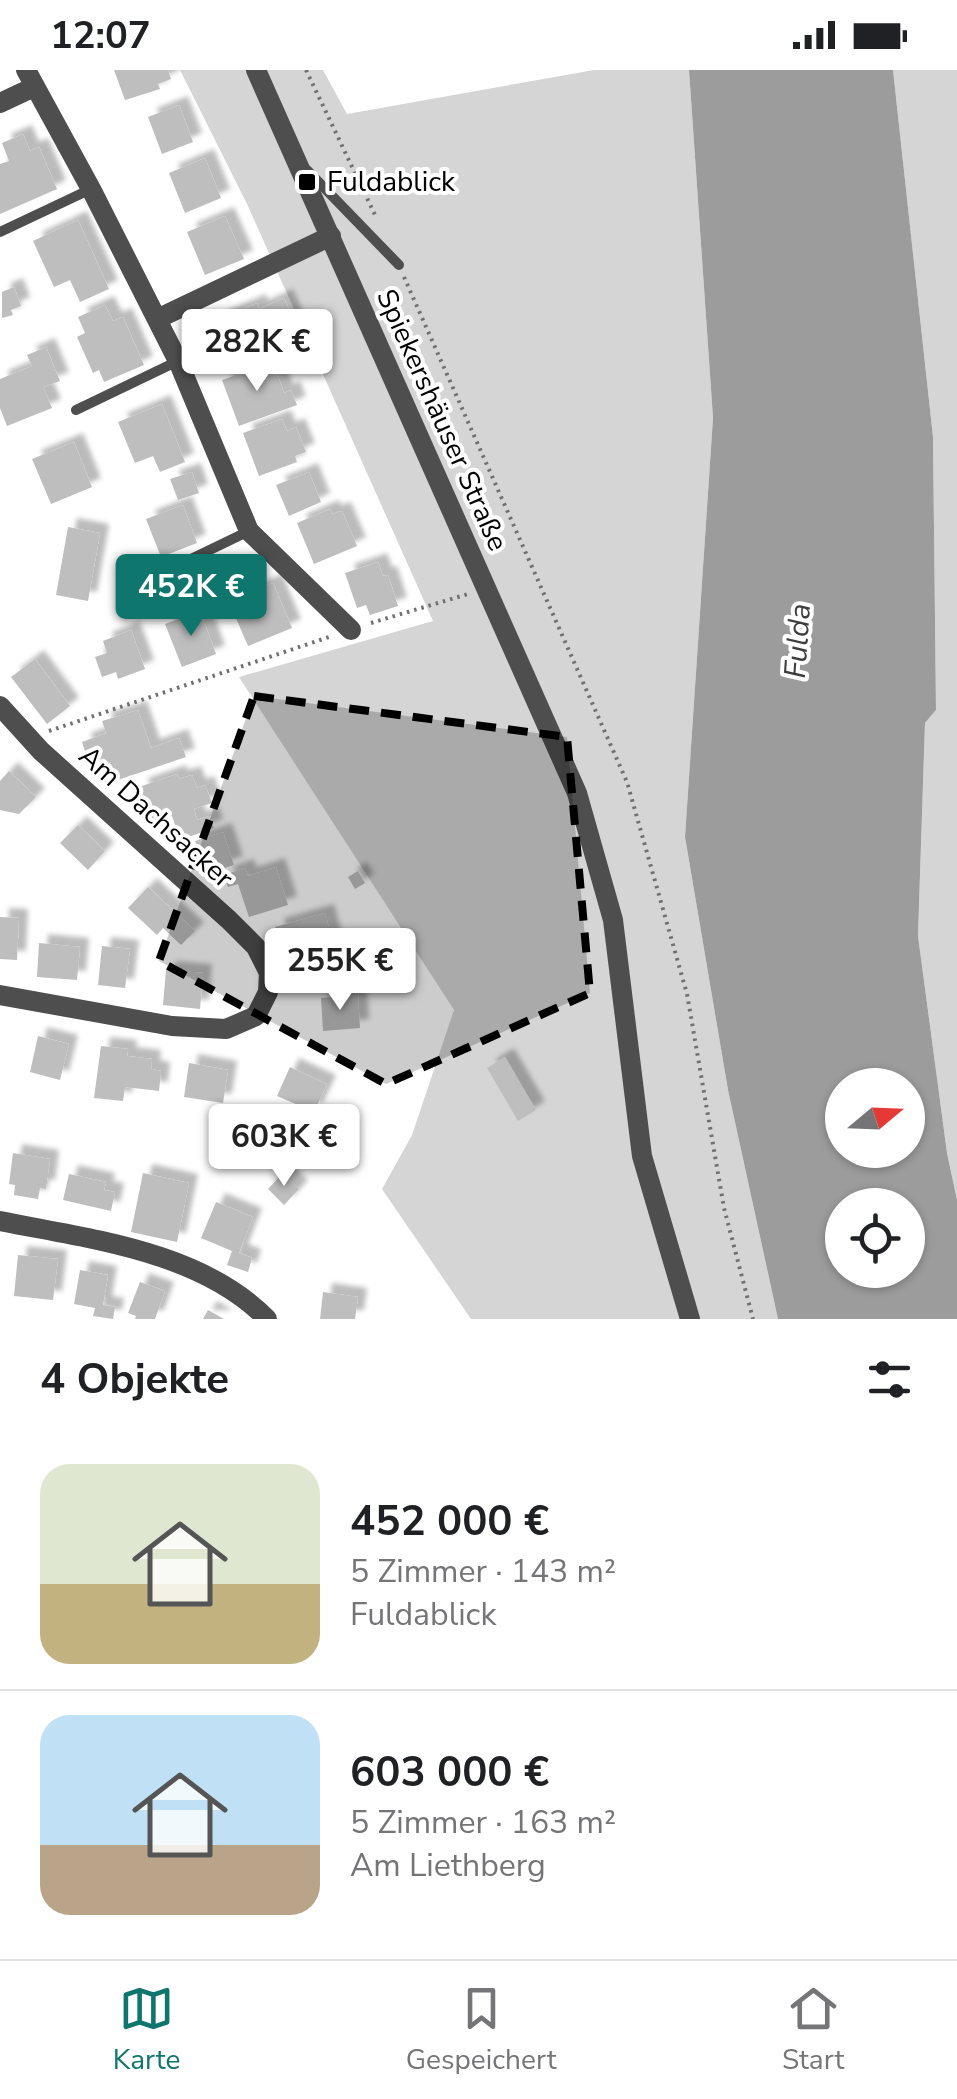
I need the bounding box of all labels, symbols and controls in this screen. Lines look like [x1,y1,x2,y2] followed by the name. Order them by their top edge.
[50,10,151,61] text: 12:07
[327,163,456,201] place label: Fuldablick
[296,171,318,193] marker: Fuldablick
[367,283,517,557] street label: Spiekershäuser Straße
[176,309,338,394] pin: 282K €
[204,320,310,363] text: 282K €
[110,554,272,639] pin: 452K €
[138,565,244,608] text: 452K €
[775,602,821,680] water label: Fulda
[70,737,242,897] street label: Am Dachsacker
[259,928,421,1013] pin: 255K €
[287,939,393,982] text: 255K €
[825,1068,925,1168] north arrow
[825,1068,925,1288] map controls
[203,1104,365,1189] pin: 603K €
[231,1115,337,1158] text: 603K €
[825,1188,925,1288] button: locate
[40,1351,229,1408] text: 4 Objekte
[862,1352,917,1407] icon: filters
[350,1493,549,1550] text: 452 000 €
[120,1504,240,1624] icon: home
[350,1550,616,1593] text: 5 Zimmer · 143 m²
[350,1593,496,1636] text: Fuldablick
[350,1744,549,1801] text: 603 000 €
[120,1755,240,1875] icon: home
[350,1801,616,1844] text: 5 Zimmer · 163 m²
[350,1844,546,1887] text: Am Liethberg
[113,1981,180,2079] tab: Karte
[406,1981,557,2079] tab: Gespeichert
[782,1981,844,2079] tab: Start

